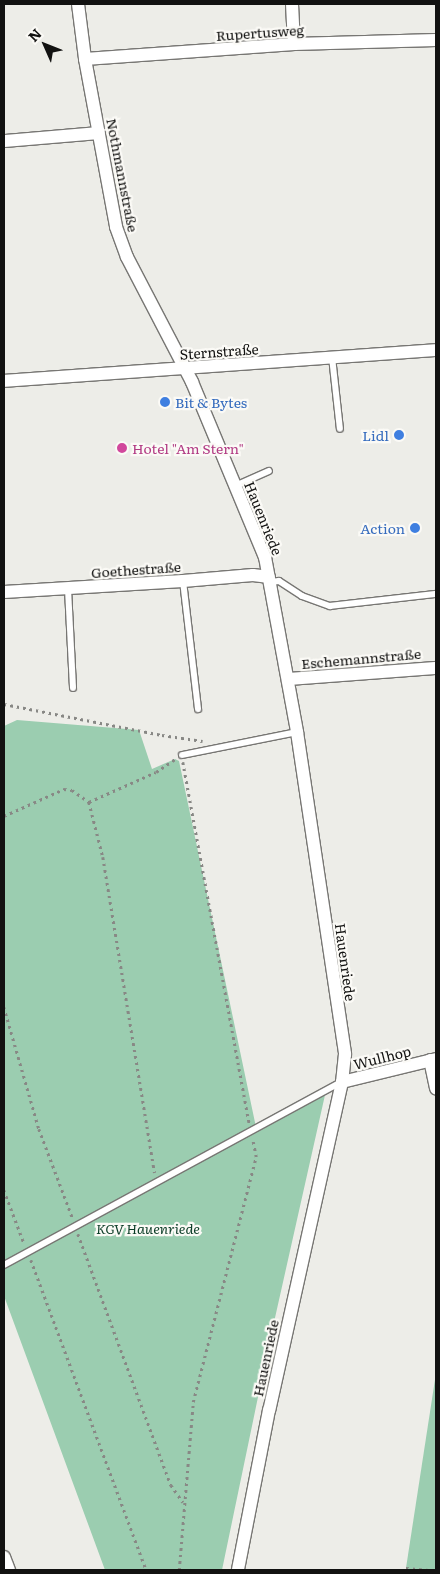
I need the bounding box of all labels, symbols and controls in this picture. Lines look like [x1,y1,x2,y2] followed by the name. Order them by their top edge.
[20,20,70,70] north arrow
[215,21,305,43] street label: Rupertusweg
[23,23,45,46] text: N
[104,117,142,233] street label: Nothmannstraße
[179,340,259,362] street label: Sternstraße
[175,394,247,410] place label: Bit & Bytes
[159,396,171,408] marker: Bit & Bytes
[362,427,389,443] place label: Lidl
[393,429,405,441] marker: Lidl
[132,440,244,456] place label: Hotel "Am Stern"
[116,442,128,454] marker: Hotel "Am Stern"
[242,479,286,557] street label: Hauenriede
[360,520,405,536] place label: Action
[409,522,421,534] marker: Action
[90,557,182,581] street label: Goethestraße
[300,644,422,672] street label: Eschemannstraße
[332,922,360,1002] street label: Hauenriede
[351,1042,413,1072] street label: Wullhop
[96,1220,200,1236] park label: KGV Hauenriede
[249,1318,281,1398] street label: Hauenriede

